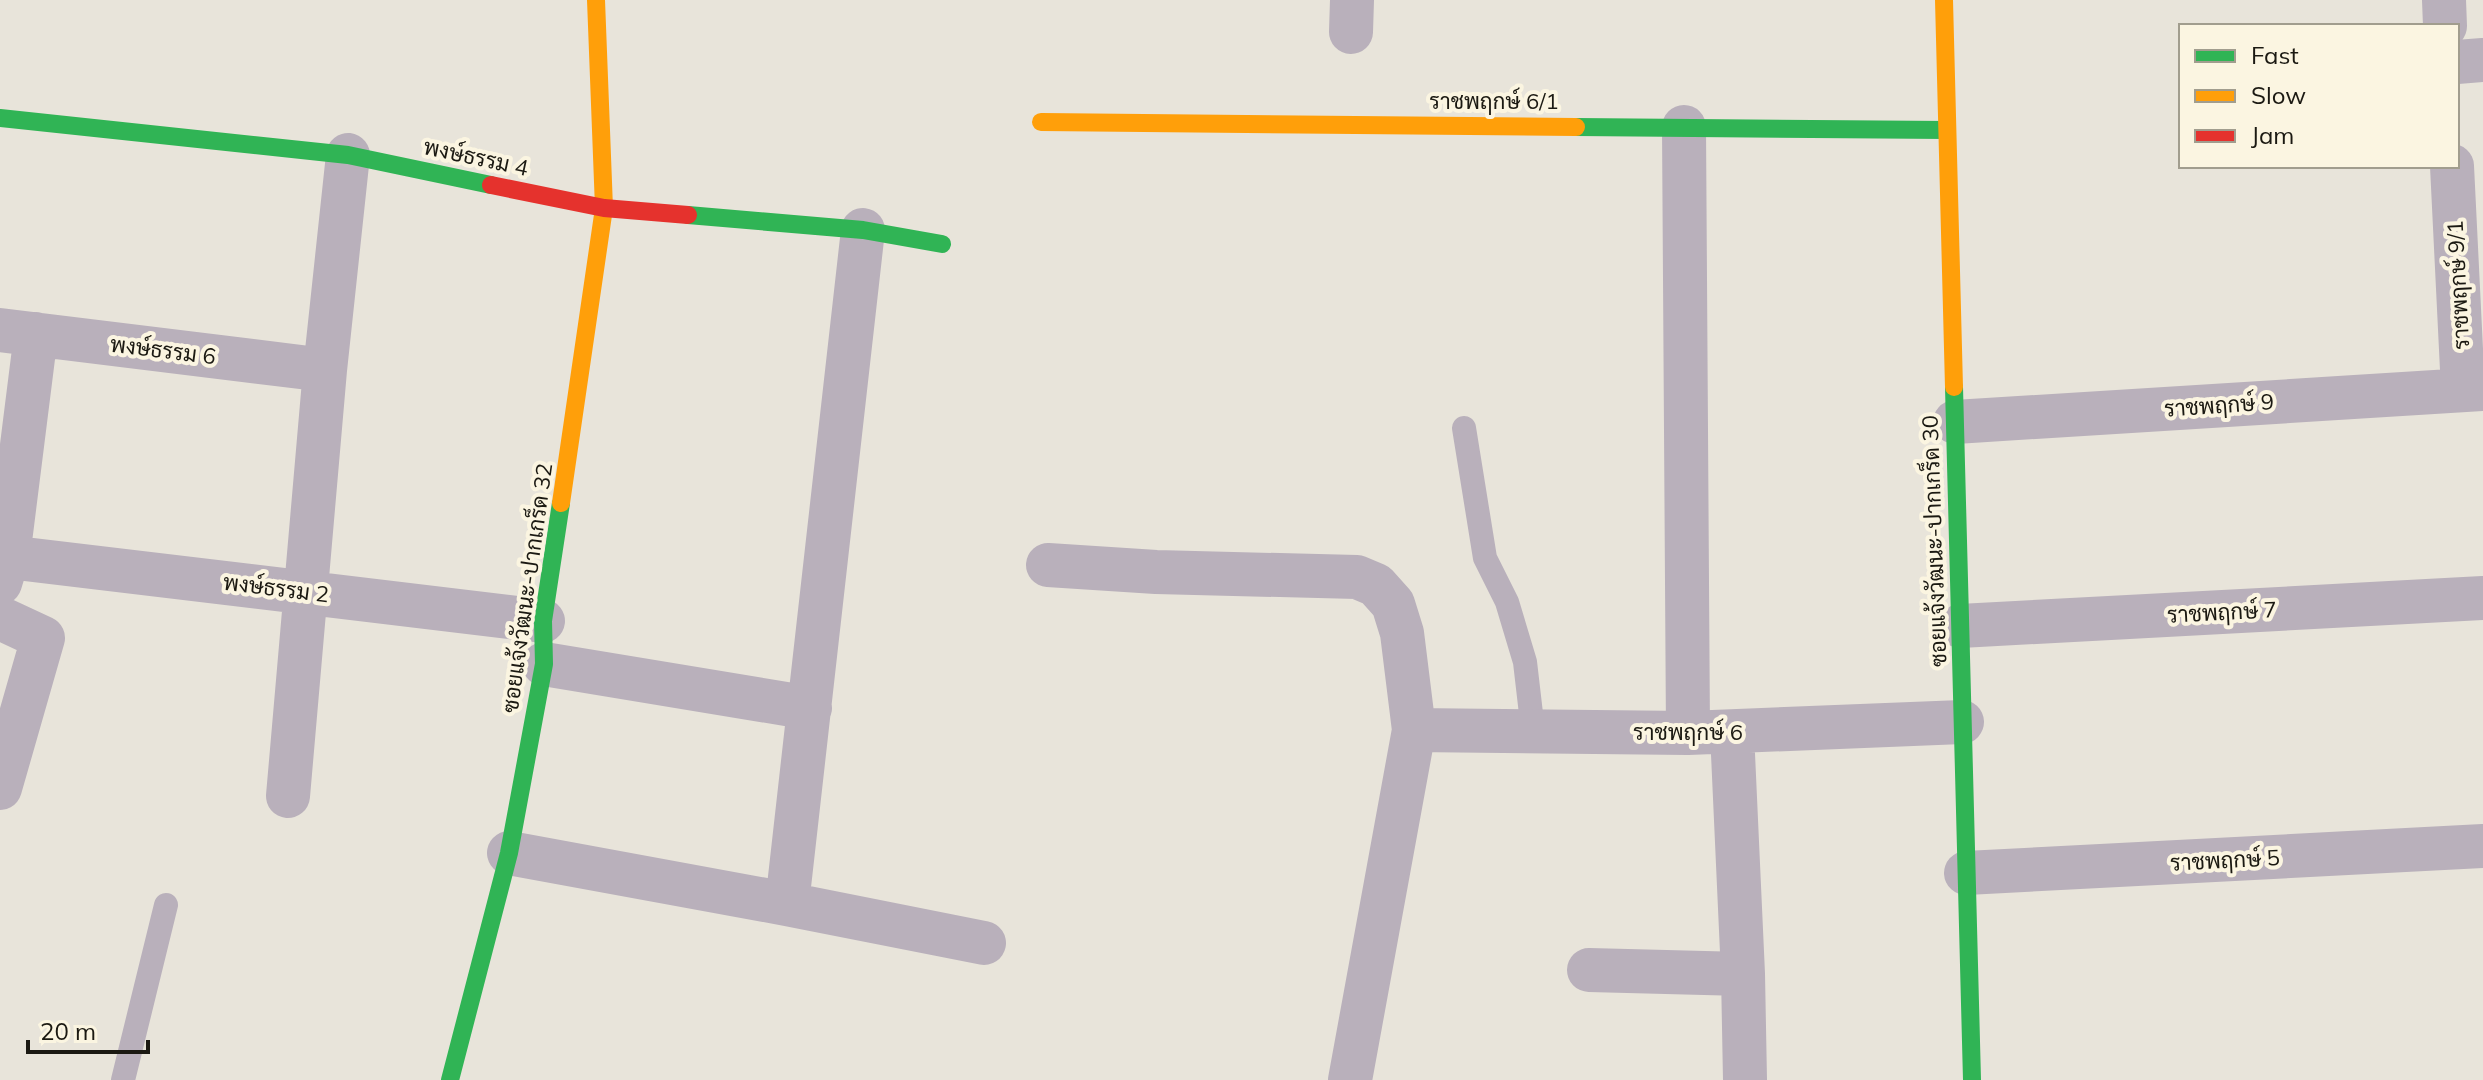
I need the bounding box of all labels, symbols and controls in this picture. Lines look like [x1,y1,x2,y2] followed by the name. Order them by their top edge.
[2179,24,2459,168] legend
[2251,40,2299,70] text: Fast
[2251,80,2306,110] text: Slow
[1429,87,1559,115] street label: ราชพฤกษ์ 6/1
[2251,120,2294,150] text: Jam
[421,132,531,182] street label: พงษ์ธรรม 4
[2441,220,2475,350] street label: ราชพฤกษ์ 9/1
[108,330,218,370] street label: พงษ์ธรรม 6
[2163,387,2275,423] street label: ราชพฤกษ์ 9
[1915,415,1952,667] street label: ซอยแจ้งวัฒนะ-ปากเกร็ด 30
[495,461,558,715] street label: ซอยแจ้งวัฒนะ-ปากเกร็ด 32
[221,568,331,608] street label: พงษ์ธรรม 2
[2166,595,2278,629] street label: ราชพฤกษ์ 7
[1633,718,1743,746] street label: ราชพฤกษ์ 6
[2169,843,2281,877] street label: ราชพฤกษ์ 5
[28,1004,148,1054] scale bar
[40,1016,96,1046] text: 20 m

